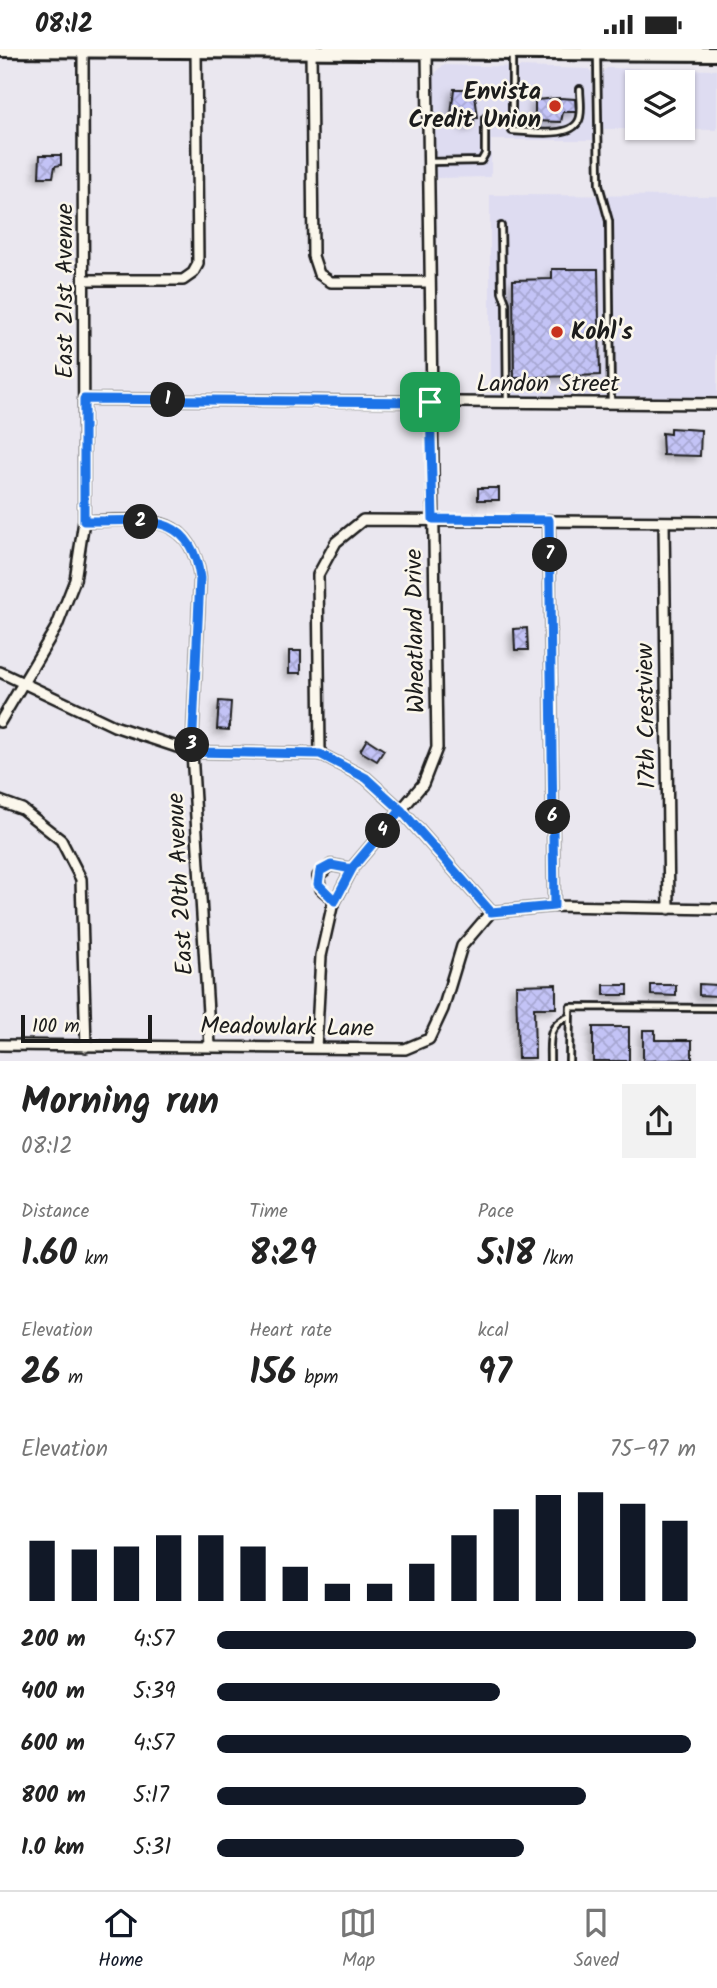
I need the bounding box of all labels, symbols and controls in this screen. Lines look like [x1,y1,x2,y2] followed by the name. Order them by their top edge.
[35,4,93,46] text: 08:12
[625,70,695,140] map controls
[625,70,695,140] button: layers
[408,73,541,140] place label: Envista Credit Union
[547,98,563,114] marker: Envista Credit Union
[46,203,85,379] street label: East 21st Avenue
[571,313,633,352] place label: Kohl's
[549,324,565,340] marker: Kohl's
[476,365,620,404] street label: Landon Street
[400,372,460,432] pin
[150,383,186,417] pin: 1
[411,383,449,421] icon: arrive
[165,384,170,414] text: 1
[124,505,158,539] pin: 2
[135,506,146,536] text: 2
[532,538,568,573] pin: 7
[545,539,554,569] text: 7
[395,548,437,714] street label: Wheatland Drive
[626,642,668,789] street label: 17th Crestview
[174,727,210,763] pin: 3
[186,729,197,759] text: 3
[157,792,205,976] street label: East 20th Avenue
[536,799,570,835] pin: 6
[547,801,558,831] text: 6
[366,813,400,849] pin: 4
[377,815,388,845] text: 4
[200,1007,374,1049] street label: Meadowlark Lane
[21,1011,152,1043] scale bar
[32,1012,80,1042] text: 100 m
[21,1073,219,1133] text: Morning run
[622,1084,696,1158] button: share
[21,1129,73,1165] text: 08:12
[21,1197,89,1227] text: Distance
[249,1197,288,1227] text: Time
[478,1197,514,1227] text: Pace
[21,1227,77,1283] text: 1.60
[249,1227,317,1283] text: 8:29
[478,1227,535,1283] text: 5:18
[77,1244,108,1274] text: km
[535,1244,574,1274] text: /km
[21,1316,93,1346] text: Elevation
[249,1316,332,1346] text: Heart rate
[478,1316,509,1346] text: kcal
[21,1346,60,1402] text: 26
[249,1346,297,1402] text: 156
[478,1346,512,1402] text: 97
[60,1363,83,1393] text: m
[297,1363,338,1393] text: bpm
[21,1432,108,1468] text: Elevation
[610,1432,696,1468] text: 75–97 m
[21,1622,86,1658] text: 200 m
[133,1622,174,1658] text: 4:57
[21,1674,85,1710] text: 400 m
[133,1674,175,1710] text: 5:39
[21,1726,85,1762] text: 600 m
[133,1726,174,1762] text: 4:57
[21,1778,86,1814] text: 800 m
[133,1778,169,1814] text: 5:17
[21,1830,84,1866] text: 1.0 km
[133,1830,171,1866] text: 5:31
[98,1904,143,1976] tab: Home
[339,1904,377,1976] tab: Map
[574,1904,619,1976] tab: Saved

